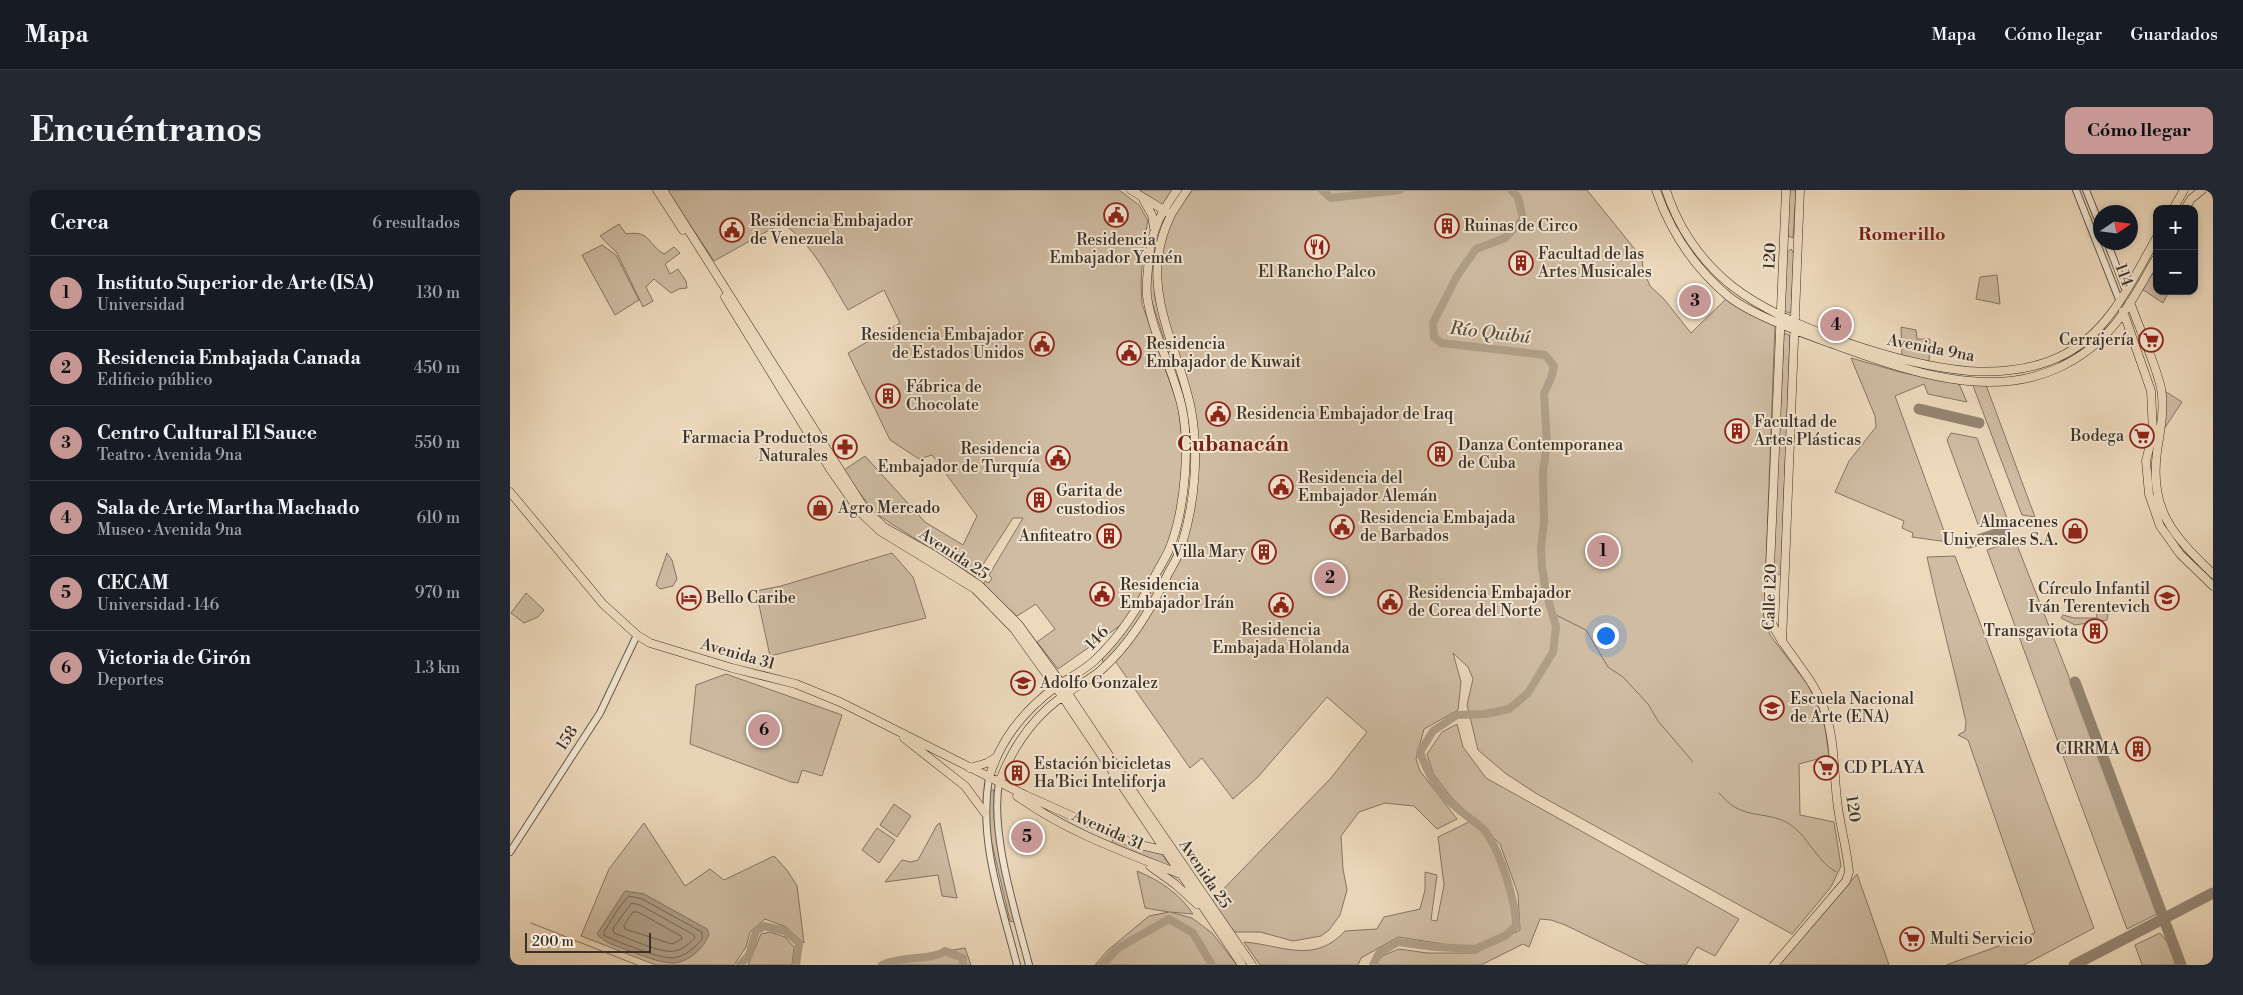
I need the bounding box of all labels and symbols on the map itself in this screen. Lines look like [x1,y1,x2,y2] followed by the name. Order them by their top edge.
[1103,202,1129,228] public building icon: Residencia Embajador Yemén
[2093,205,2138,250] north arrow
[750,211,913,249] place label: Residencia Embajador de Venezuela
[1434,213,1460,239] building icon: Ruinas de Circo
[1464,216,1578,236] place label: Ruinas de Circo
[719,217,745,243] public building icon: Residencia Embajador de Venezuela
[1858,223,1946,246] district label: Romerillo
[1050,230,1183,268] place label: Residencia Embajador Yemén
[1304,234,1330,260] restaurant icon: El Rancho Palco
[1759,242,1781,270] street label: 120
[1537,244,1652,282] place label: Facultad de las Artes Musicales
[1508,250,1534,276] building icon: Facultad de las Artes Musicales
[2111,261,2138,290] street label: 114
[1258,262,1376,282] place label: El Rancho Palco
[1679,282,1711,320] pin: 3
[1820,306,1852,344] pin: 4
[1448,317,1532,349] water label: Río Quibú
[861,325,1024,363] place label: Residencia Embajador de Estados Unidos
[2138,327,2164,353] supermarket icon: Cerrajería
[1885,330,1977,366] street label: Avenida 9na
[2059,330,2135,350] place label: Cerrajería
[1029,331,1055,357] public building icon: Residencia Embajador de Estados Unidos
[1146,334,1302,372] place label: Residencia Embajador de Kuwait
[1116,340,1142,366] public building icon: Residencia Embajador de Kuwait
[906,377,982,415] place label: Fábrica de Chocolate
[875,383,901,409] building icon: Fábrica de Chocolate
[1205,401,1231,427] public building icon: Residencia Embajador de Iraq
[1236,404,1454,424] place label: Residencia Embajador de Iraq
[1753,412,1861,450] place label: Facultad de Artes Plásticas
[1724,418,1750,444] building icon: Facultad de Artes Plásticas
[2129,423,2155,449] supermarket icon: Bodega
[2069,426,2125,446] place label: Bodega
[682,428,828,466] place label: Farmacia Productos Naturales
[1177,432,1289,458] district label: Cubanacán
[832,434,858,460] pharmacy icon: Farmacia Productos Naturales
[1458,435,1624,473] place label: Danza Contemporanea de Cuba
[877,439,1041,477] place label: Residencia Embajador de Turquía
[1427,441,1453,467] building icon: Danza Contemporanea de Cuba
[1045,445,1071,471] public building icon: Residencia Embajador de Turquía
[1298,468,1438,506] place label: Residencia del Embajador Alemán
[1268,474,1294,500] public building icon: Residencia del Embajador Alemán
[1056,481,1125,519] place label: Garita de custodios
[1026,487,1052,513] building icon: Garita de custodios
[807,495,833,521] shop icon: Agro Mercado
[837,498,940,518] place label: Agro Mercado
[1360,508,1516,546] place label: Residencia Embajada de Barbados
[1943,512,2058,550] place label: Almacenes Universales S.A.
[1329,514,1355,540] public building icon: Residencia Embajada de Barbados
[2062,518,2088,544] shop icon: Almacenes Universales S.A.
[914,523,993,584] street label: Avenida 25
[1096,523,1122,549] building icon: Anfiteatro
[1018,526,1092,546] place label: Anfiteatro
[1587,532,1619,570] pin: 1
[1251,539,1277,565] building icon: Villa Mary
[1171,542,1246,562] place label: Villa Mary
[1314,559,1346,597] pin: 2
[1759,563,1781,631] street label: Calle 120
[1120,575,1235,613] place label: Residencia Embajador Irán
[2029,579,2150,617] place label: Círculo Infantil Iván Terentevich
[1089,581,1115,607] public building icon: Residencia Embajador Irán
[1408,583,1571,621] place label: Residencia Embajador de Corea del Norte
[676,585,702,611] hotel icon: Bello Caribe
[2154,585,2180,611] school or university icon: Círculo Infantil Iván Terentevich
[705,588,796,608] place label: Bello Caribe
[1377,589,1403,615] public building icon: Residencia Embajador de Corea del Norte
[1268,592,1294,618] public building icon: Residencia Embajada Holanda
[2082,618,2108,644] building icon: Transgaviota
[1212,620,1351,658] place label: Residencia Embajada Holanda
[1984,621,2079,641] place label: Transgaviota
[1081,622,1113,654] street label: 146
[1593,623,1619,649] your location
[697,634,778,674] street label: Avenida 31
[1010,670,1036,696] school or university icon: Adolfo Gonzalez
[1039,673,1158,693] place label: Adolfo Gonzalez
[1790,689,1914,727] place label: Escuela Nacional de Arte (ENA)
[1759,695,1785,721] school or university icon: Escuela Nacional de Arte (ENA)
[748,711,780,749] pin: 6
[552,722,582,754] street label: 158
[2125,736,2151,762] building icon: CIRRMA
[2056,739,2121,759] place label: CIRRMA
[1034,754,1171,792] place label: Estación bicicletas Ha'Bici Inteliforja
[1813,755,1839,781] supermarket icon: CD PLAYA
[1844,758,1926,778] place label: CD PLAYA
[1004,760,1030,786] building icon: Estación bicicletas Ha'Bici Inteliforja
[1841,794,1865,824] street label: 120
[1068,805,1147,855] street label: Avenida 31
[1011,818,1043,856] pin: 5
[1174,835,1236,913] street label: Avenida 25
[1899,926,1925,952] supermarket icon: Multi Servicio
[1930,929,2033,949] place label: Multi Servicio
[525,930,651,953] scale bar

